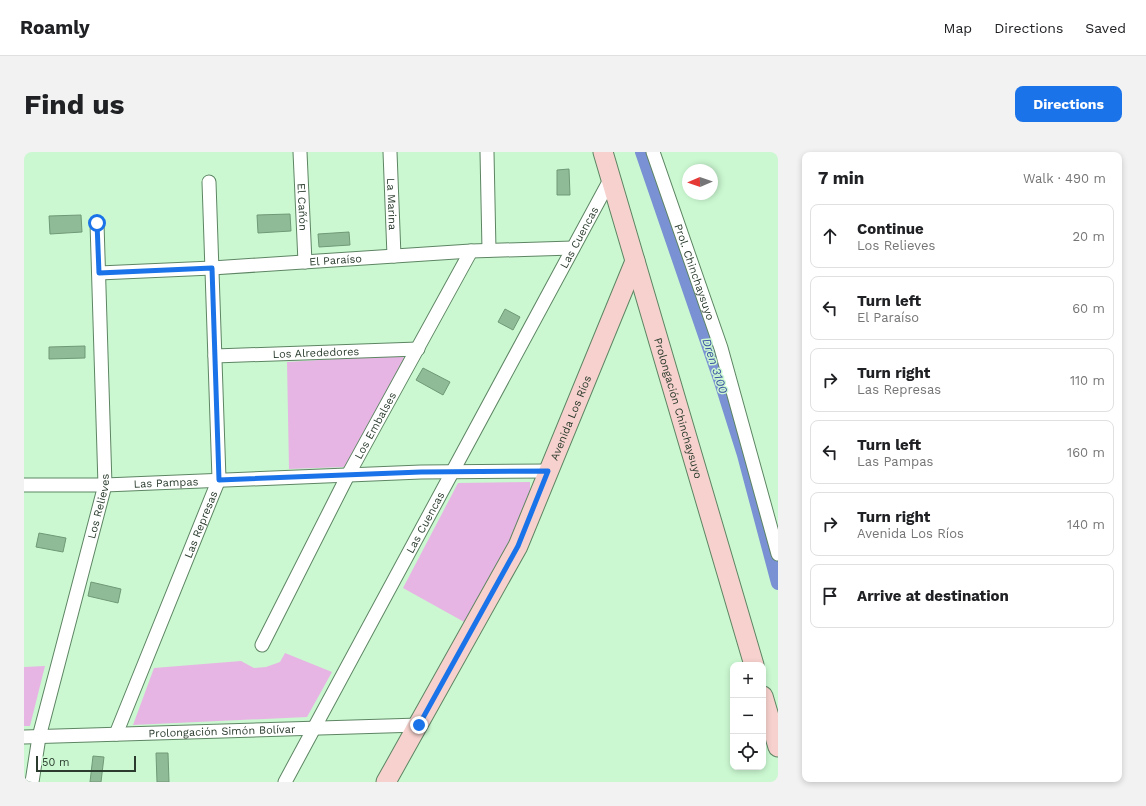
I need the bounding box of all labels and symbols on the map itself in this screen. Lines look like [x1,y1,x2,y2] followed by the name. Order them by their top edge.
[682,164,718,200] north arrow
[384,178,400,230] street label: La Marina
[295,183,310,231] street label: El Cañón
[557,204,601,270] street label: Las Cuencas
[88,214,106,232] route start
[672,222,717,322] street label: Prol. Chinchaysuyo
[309,252,362,268] street label: El Paraíso
[652,336,705,480] street label: Prolongación Chinchaysuyo
[699,337,731,396] water label: Dren 3100
[272,345,360,361] street label: Los Alrededores
[547,373,594,462] street label: Avenida Los Ríos
[352,389,399,461] street label: Los Embalses
[85,473,112,540] street label: Los Relieves
[133,475,199,490] street label: Las Pampas
[181,489,220,560] street label: Las Represas
[403,489,447,555] street label: Las Cuencas
[410,716,428,734] route end
[148,722,296,740] street label: Prolongación Simón Bolívar
[36,754,136,773] scale bar

